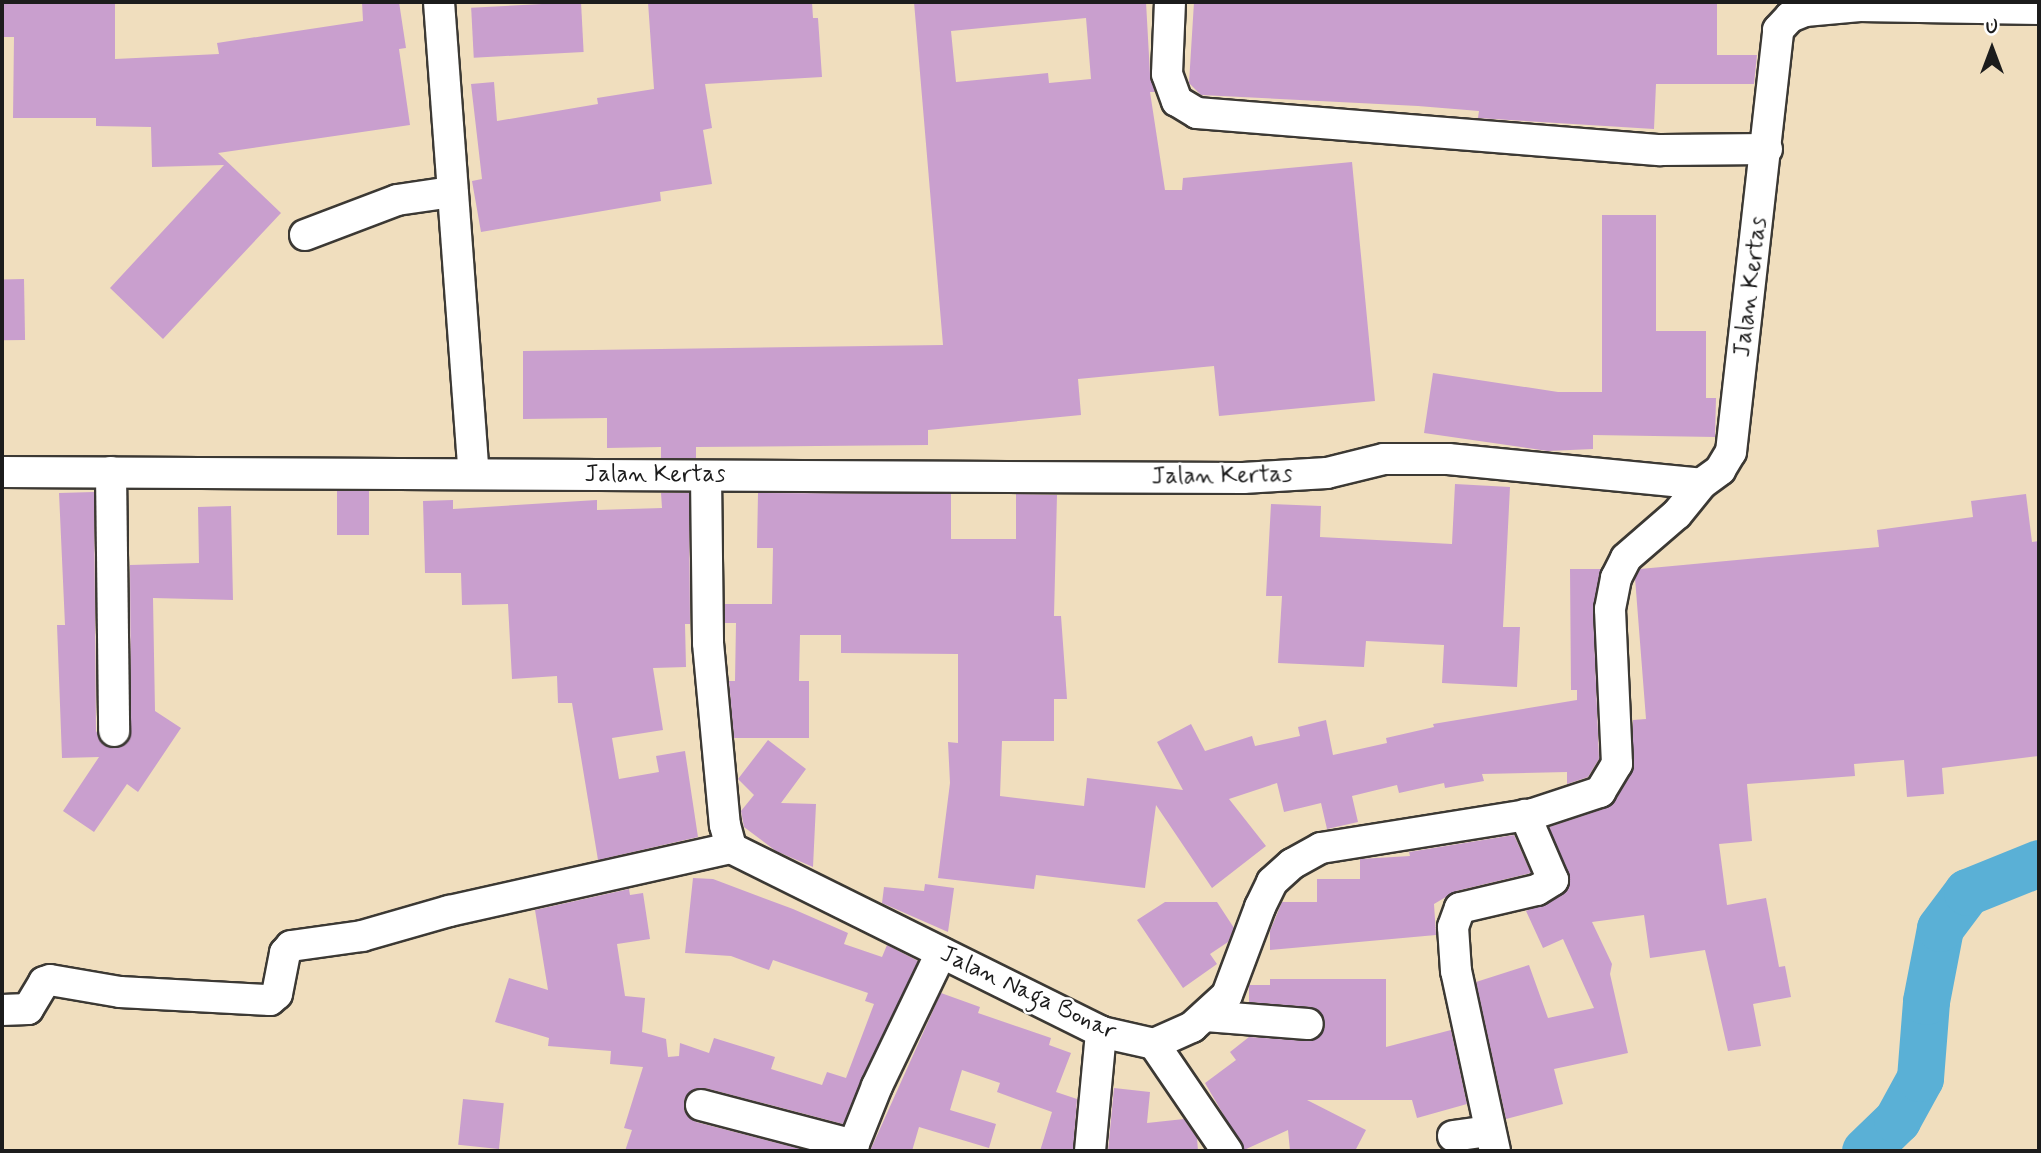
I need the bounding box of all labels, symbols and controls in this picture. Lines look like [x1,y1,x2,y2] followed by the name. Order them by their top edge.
[1957,14,2027,84] north arrow
[1986,15,1998,40] text: U
[1728,215,1774,359] street label: Jalan Kertas
[1151,460,1293,492] street label: Jalan Kertas
[585,461,725,489] street label: Jalan Kertas
[937,940,1119,1046] street label: Jalan Naga Bonar

